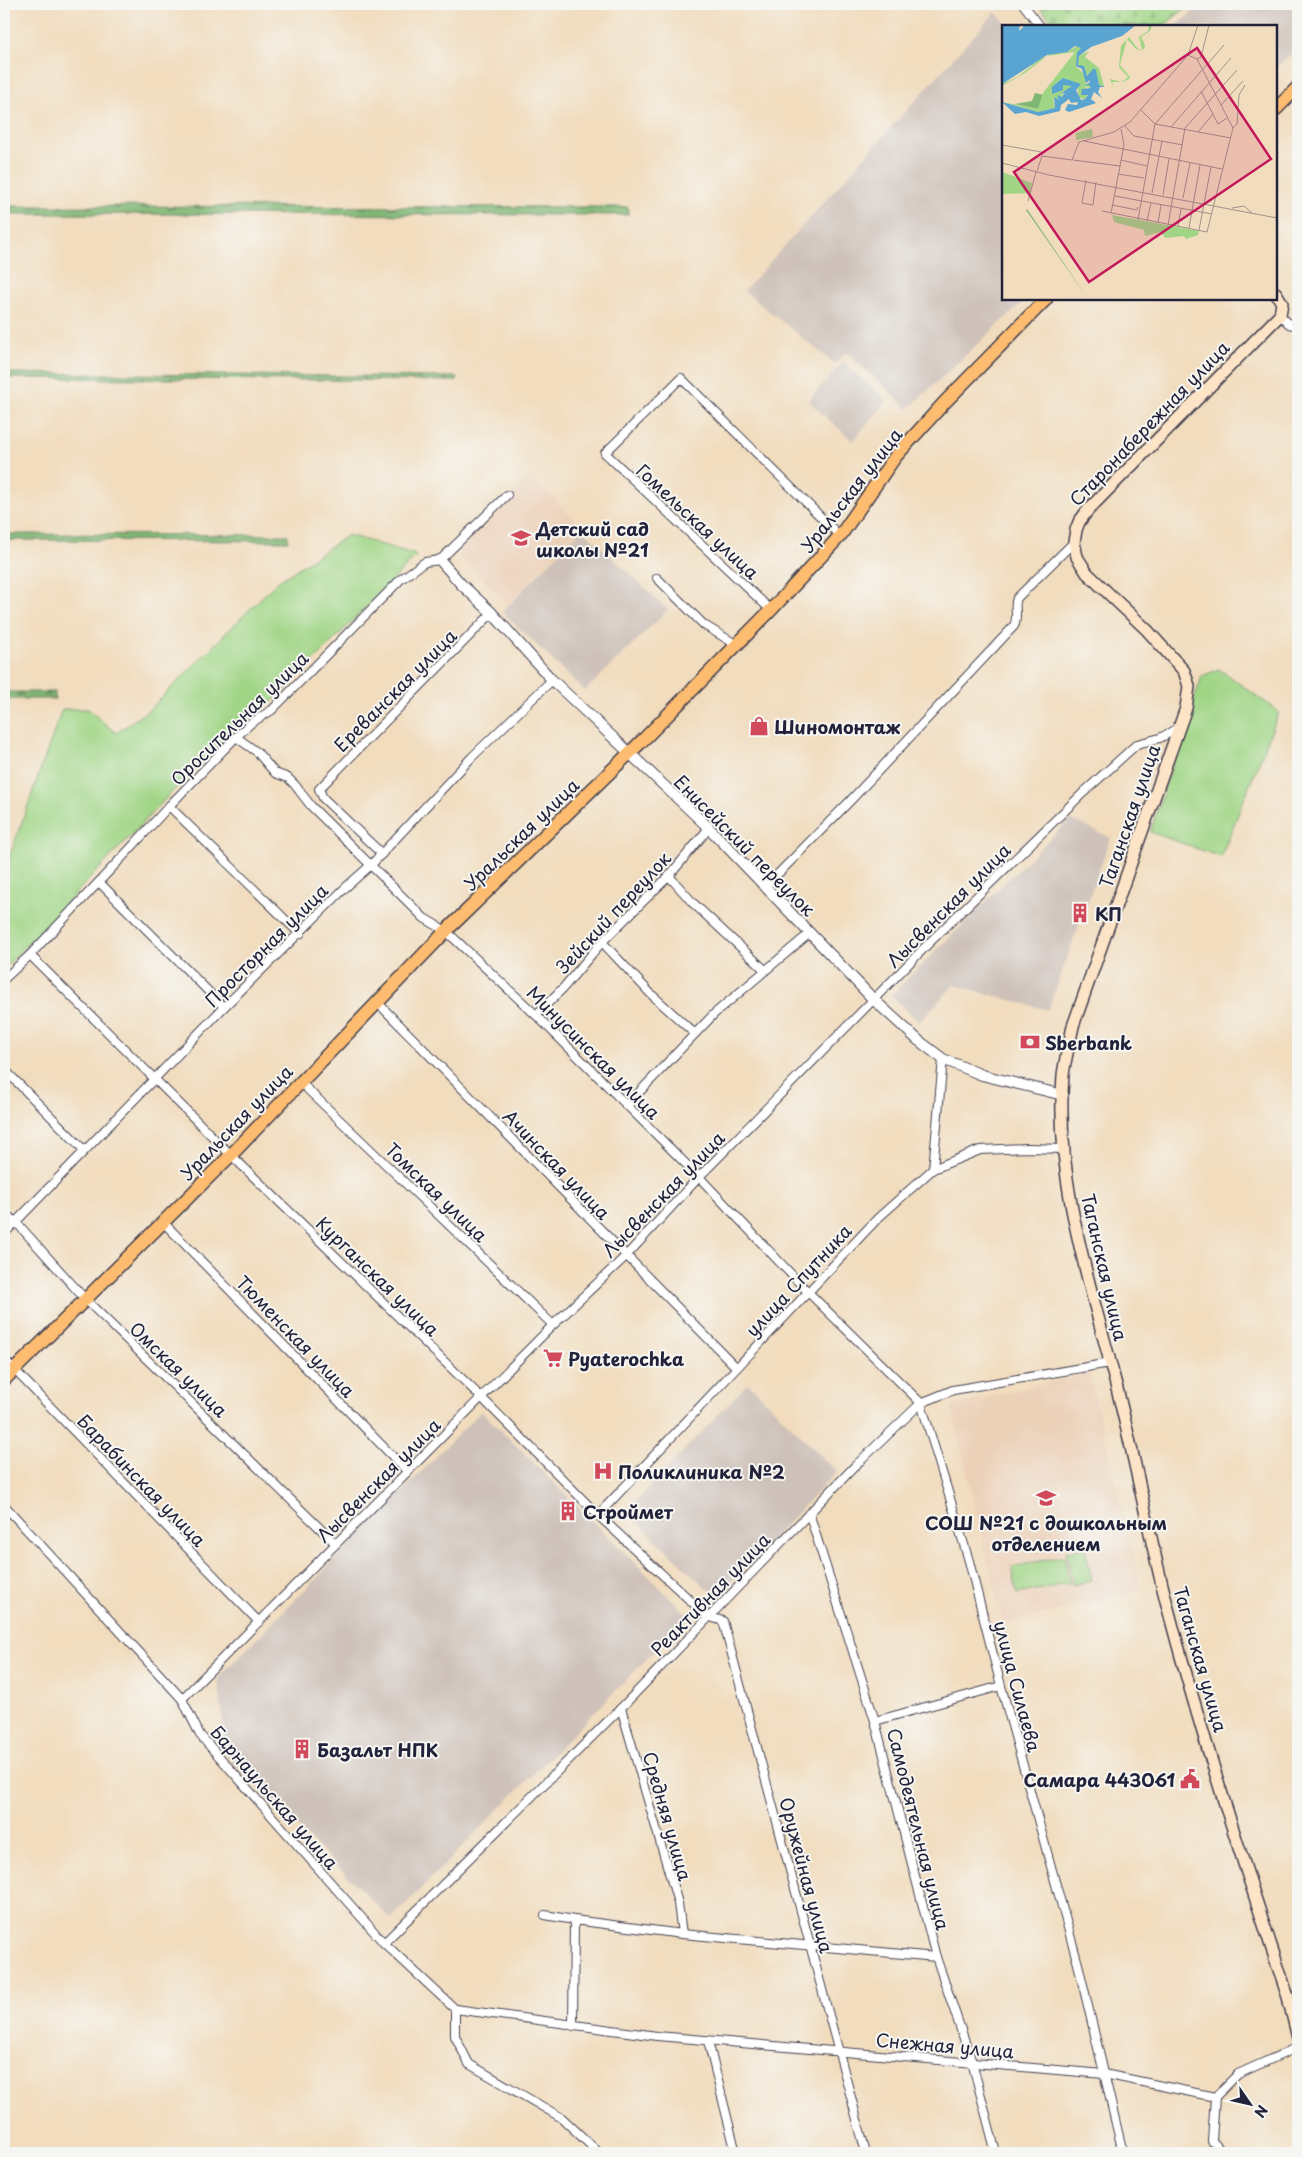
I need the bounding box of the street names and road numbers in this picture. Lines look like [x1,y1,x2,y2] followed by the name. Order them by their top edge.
[1063,334,1236,512] street label: Старонабережная улица
[794,421,909,558] street label: Уральская улица
[631,457,766,586] street label: Гомельская улица
[328,622,463,757] street label: Ереванская улица
[164,644,315,791] street label: Оросительная улица
[1092,740,1166,891] street label: Таганская улица
[668,768,822,922] street label: Енисейский переулок
[457,771,585,896] street label: Уральская улица
[880,836,1017,973] street label: Лысвенская улица
[549,845,677,979] street label: Зейский переулок
[198,877,334,1013] street label: Просторная улица
[521,979,667,1125] street label: Минусинская улица
[174,1058,299,1186] street label: Уральская улица
[497,1103,617,1226] street label: Ачинская улица
[596,1124,731,1263] street label: Лысвенская улица
[380,1136,495,1248] street label: Томская улица
[1075,1191,1135,1344] street label: Таганская улица
[310,1210,446,1343] street label: Курганская улица
[739,1217,858,1342] street label: улица Спутника
[230,1269,362,1404] street label: Тюменская улица
[124,1315,235,1423] street label: Омская улица
[72,1408,213,1553] street label: Барабинская улица
[310,1411,447,1548] street label: Лысвенская улица
[644,1526,776,1662] street label: Реактивная улица
[1167,1583,1235,1736] street label: Таганская улица
[987,1617,1049,1755] street label: улица Силаева
[205,1719,346,1875] street label: Барнаульская улица
[881,1725,957,1933] street label: Самодеятельная улица
[637,1748,700,1884] street label: Средняя улица
[773,1794,841,1956] street label: Оружейная улица
[875,2026,1016,2065] street label: Снежная улица

